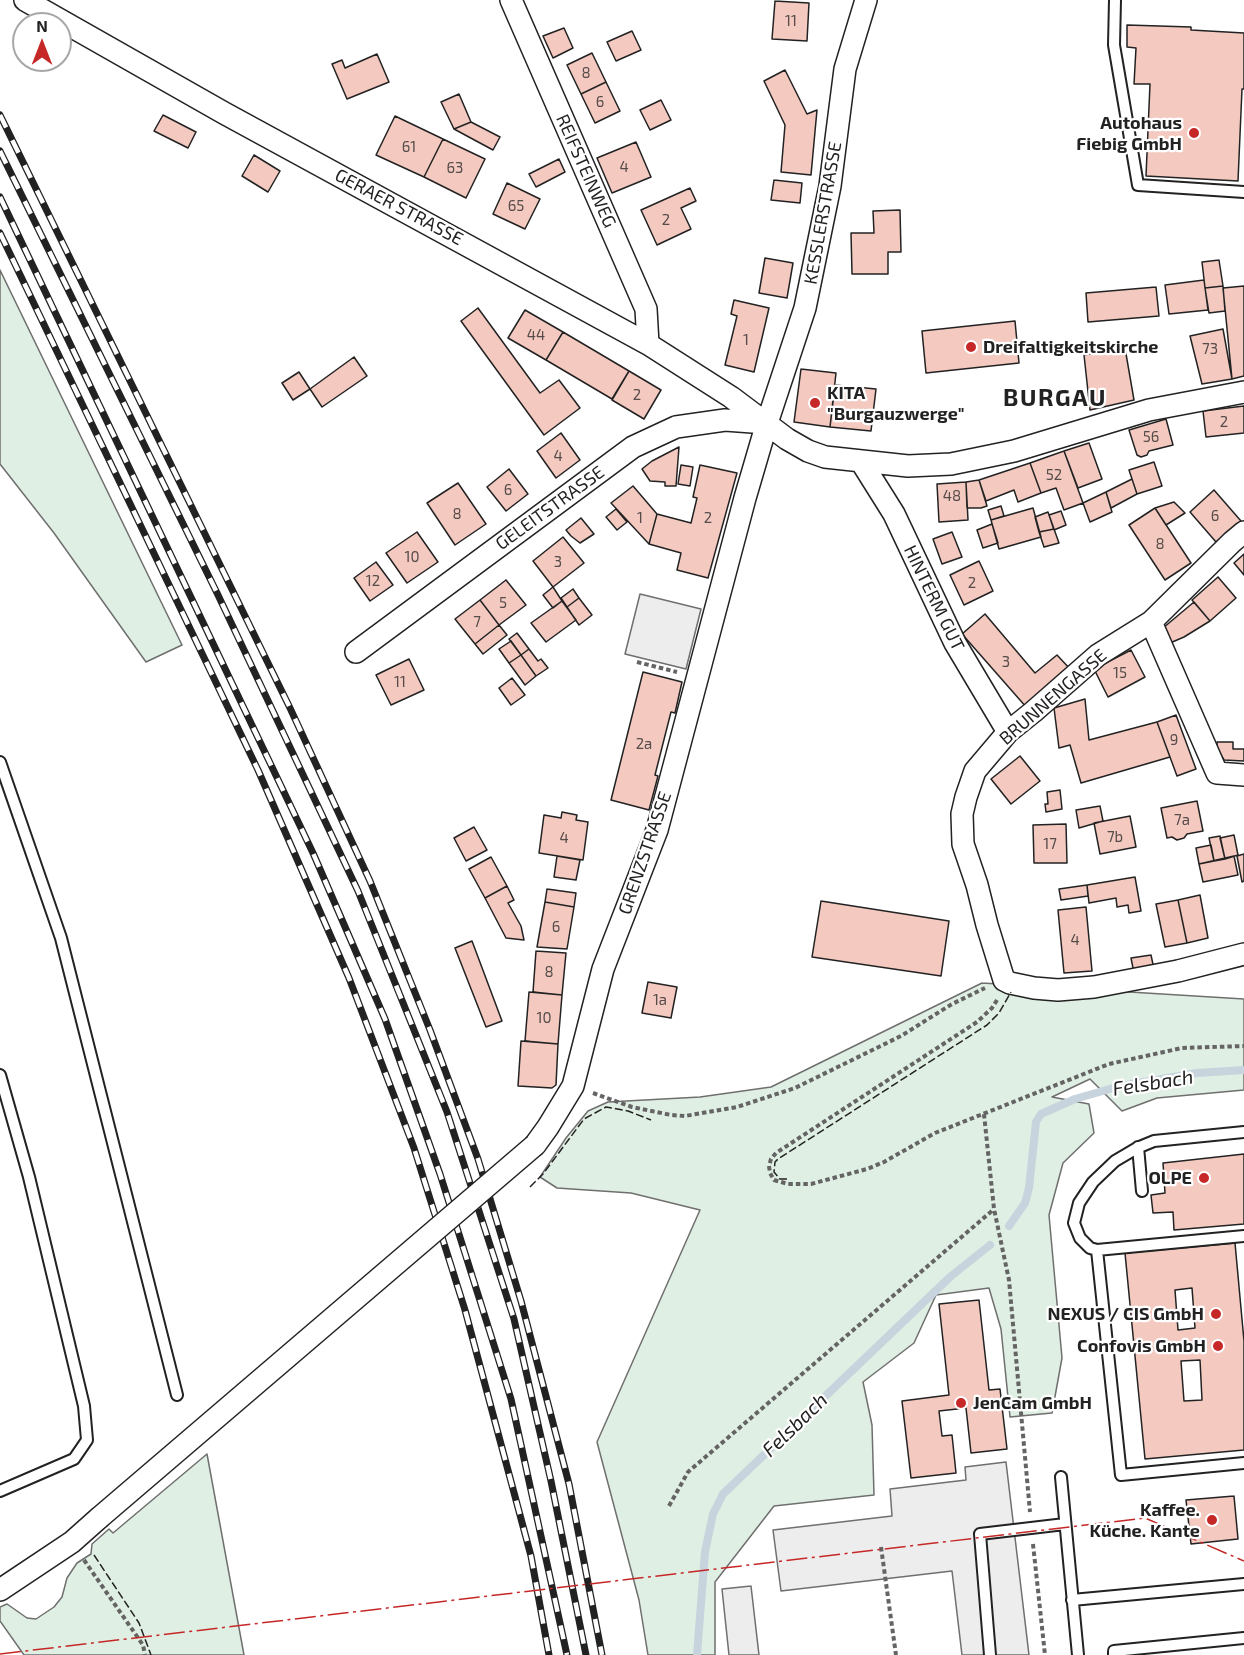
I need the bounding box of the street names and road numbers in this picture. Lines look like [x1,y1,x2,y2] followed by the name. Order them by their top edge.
[551,111,621,231] street label: REIFSTEINWEG
[800,140,846,286] street label: KESSLERSTRASSE
[331,164,467,250] street label: GERAER STRASSE
[491,461,609,555] street label: GELEITSTRASSE
[899,542,969,654] street label: HINTERM GUT
[995,645,1111,749] street label: BRUNNENGASSE
[614,789,676,917] street label: GRENZSTRASSE

